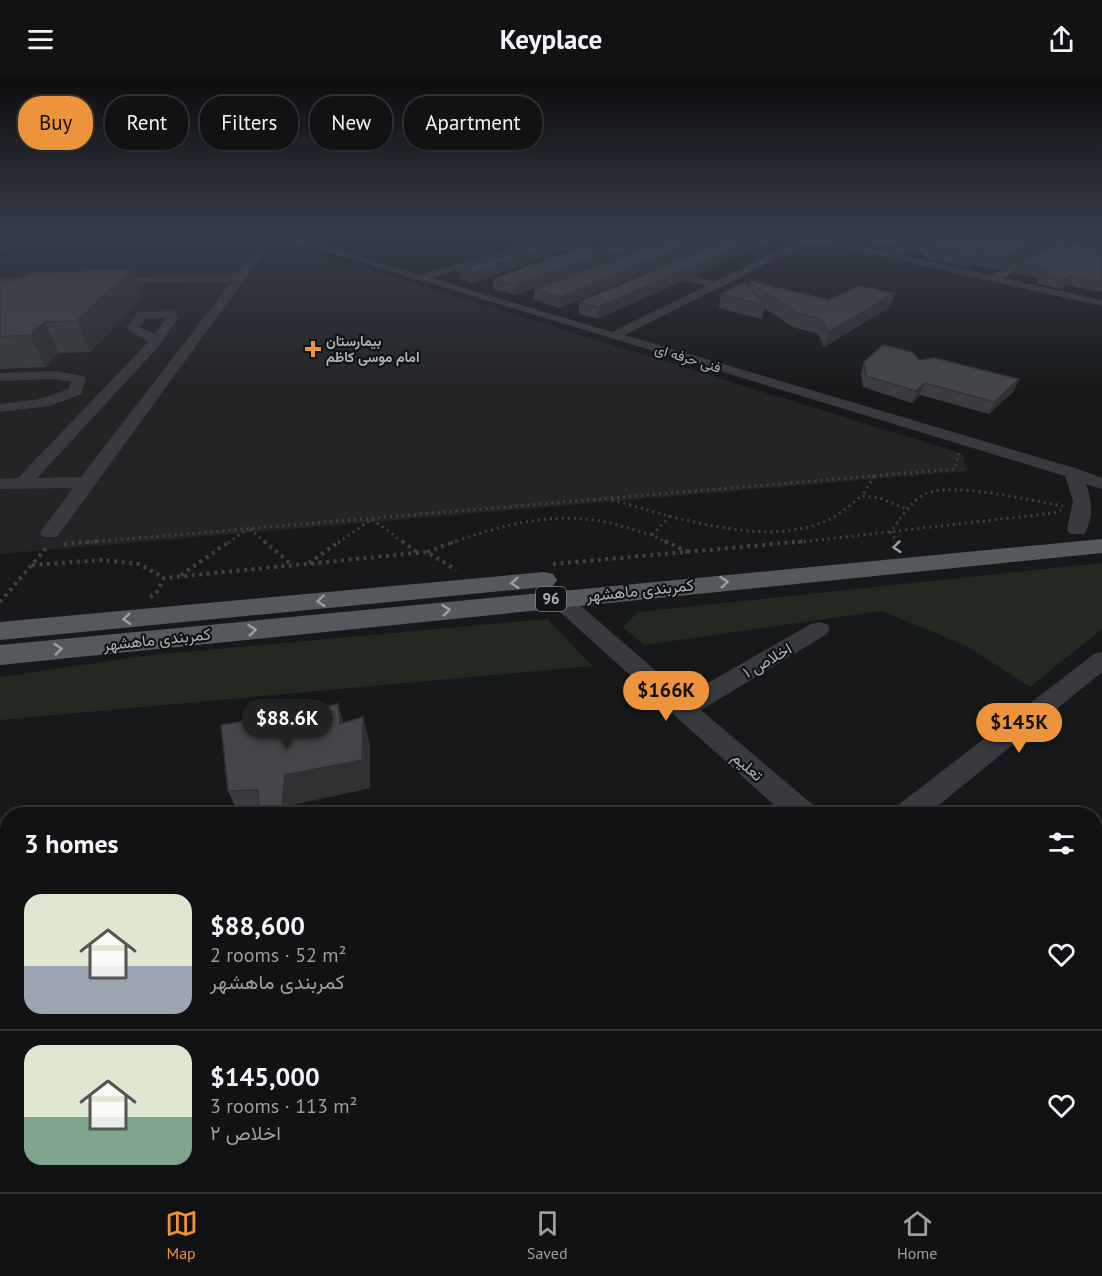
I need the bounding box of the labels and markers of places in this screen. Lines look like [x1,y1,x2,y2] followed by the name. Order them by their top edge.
[326,332,420,366] place label: بیمارستان امام موسی کاظم
[304,340,322,358] marker: بیمارستان امام موسی کاظم
[624,671,708,722] pin: $166K
[238,699,336,750] pin: $88.6K
[977,703,1061,754] pin: $145K

